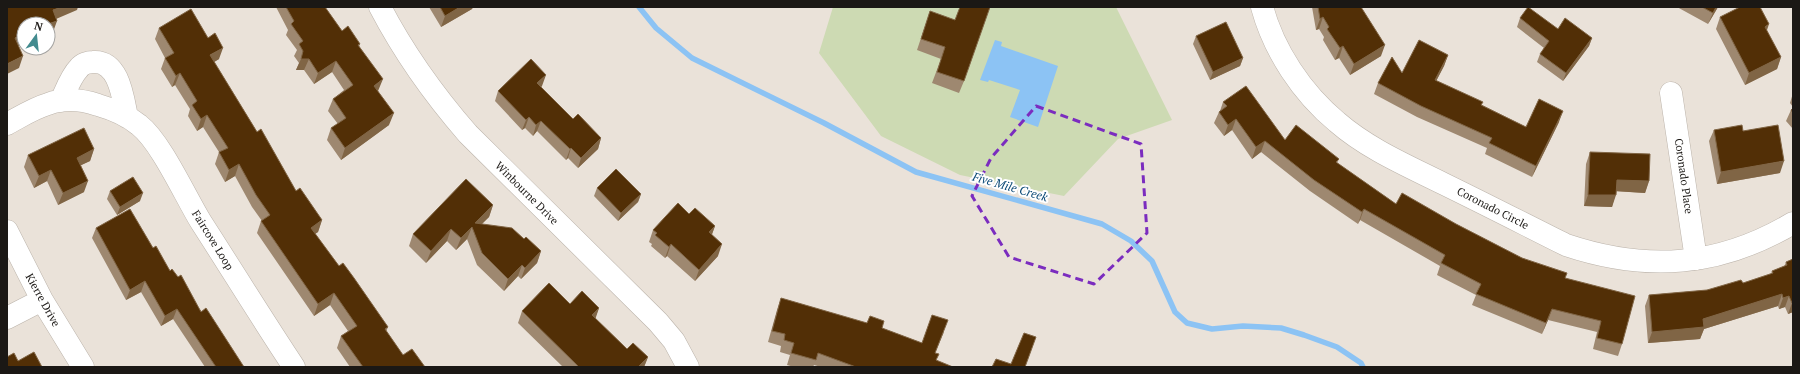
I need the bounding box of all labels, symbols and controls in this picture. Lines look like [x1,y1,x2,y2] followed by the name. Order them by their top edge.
[16,16,56,56] north arrow
[33,18,45,34] text: N
[1672,137,1696,215] street label: Coronado Place
[492,158,562,228] street label: Winbourne Drive
[970,168,1050,204] water label: Five Mile Creek
[1455,184,1532,232] street label: Coronado Circle
[189,207,237,273] street label: Faircove Loop
[23,271,64,330] street label: Kierre Drive

